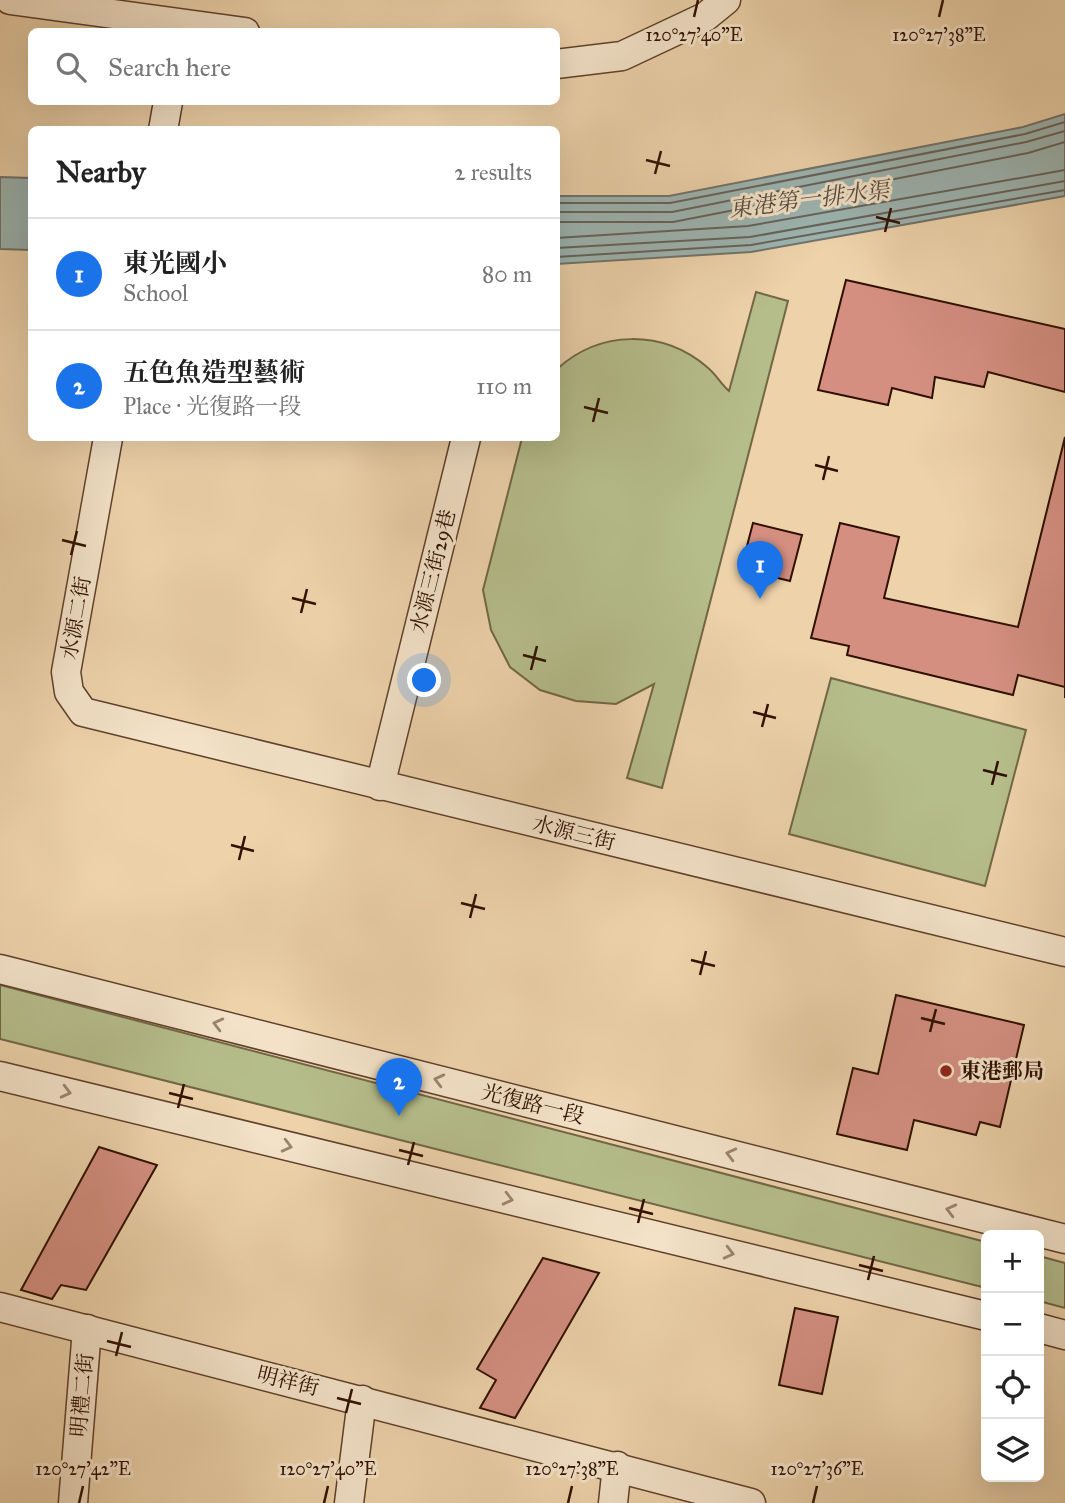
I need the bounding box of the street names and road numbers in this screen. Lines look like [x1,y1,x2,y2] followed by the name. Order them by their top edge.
[405,506,461,636] street label: 水源三街29巷
[56,574,96,662] street label: 水源二街
[530,810,618,856] street label: 水源三街
[479,1079,587,1129] street label: 光復路一段
[65,1352,99,1438] street label: 明禮二街
[254,1361,322,1401] street label: 明祥街

